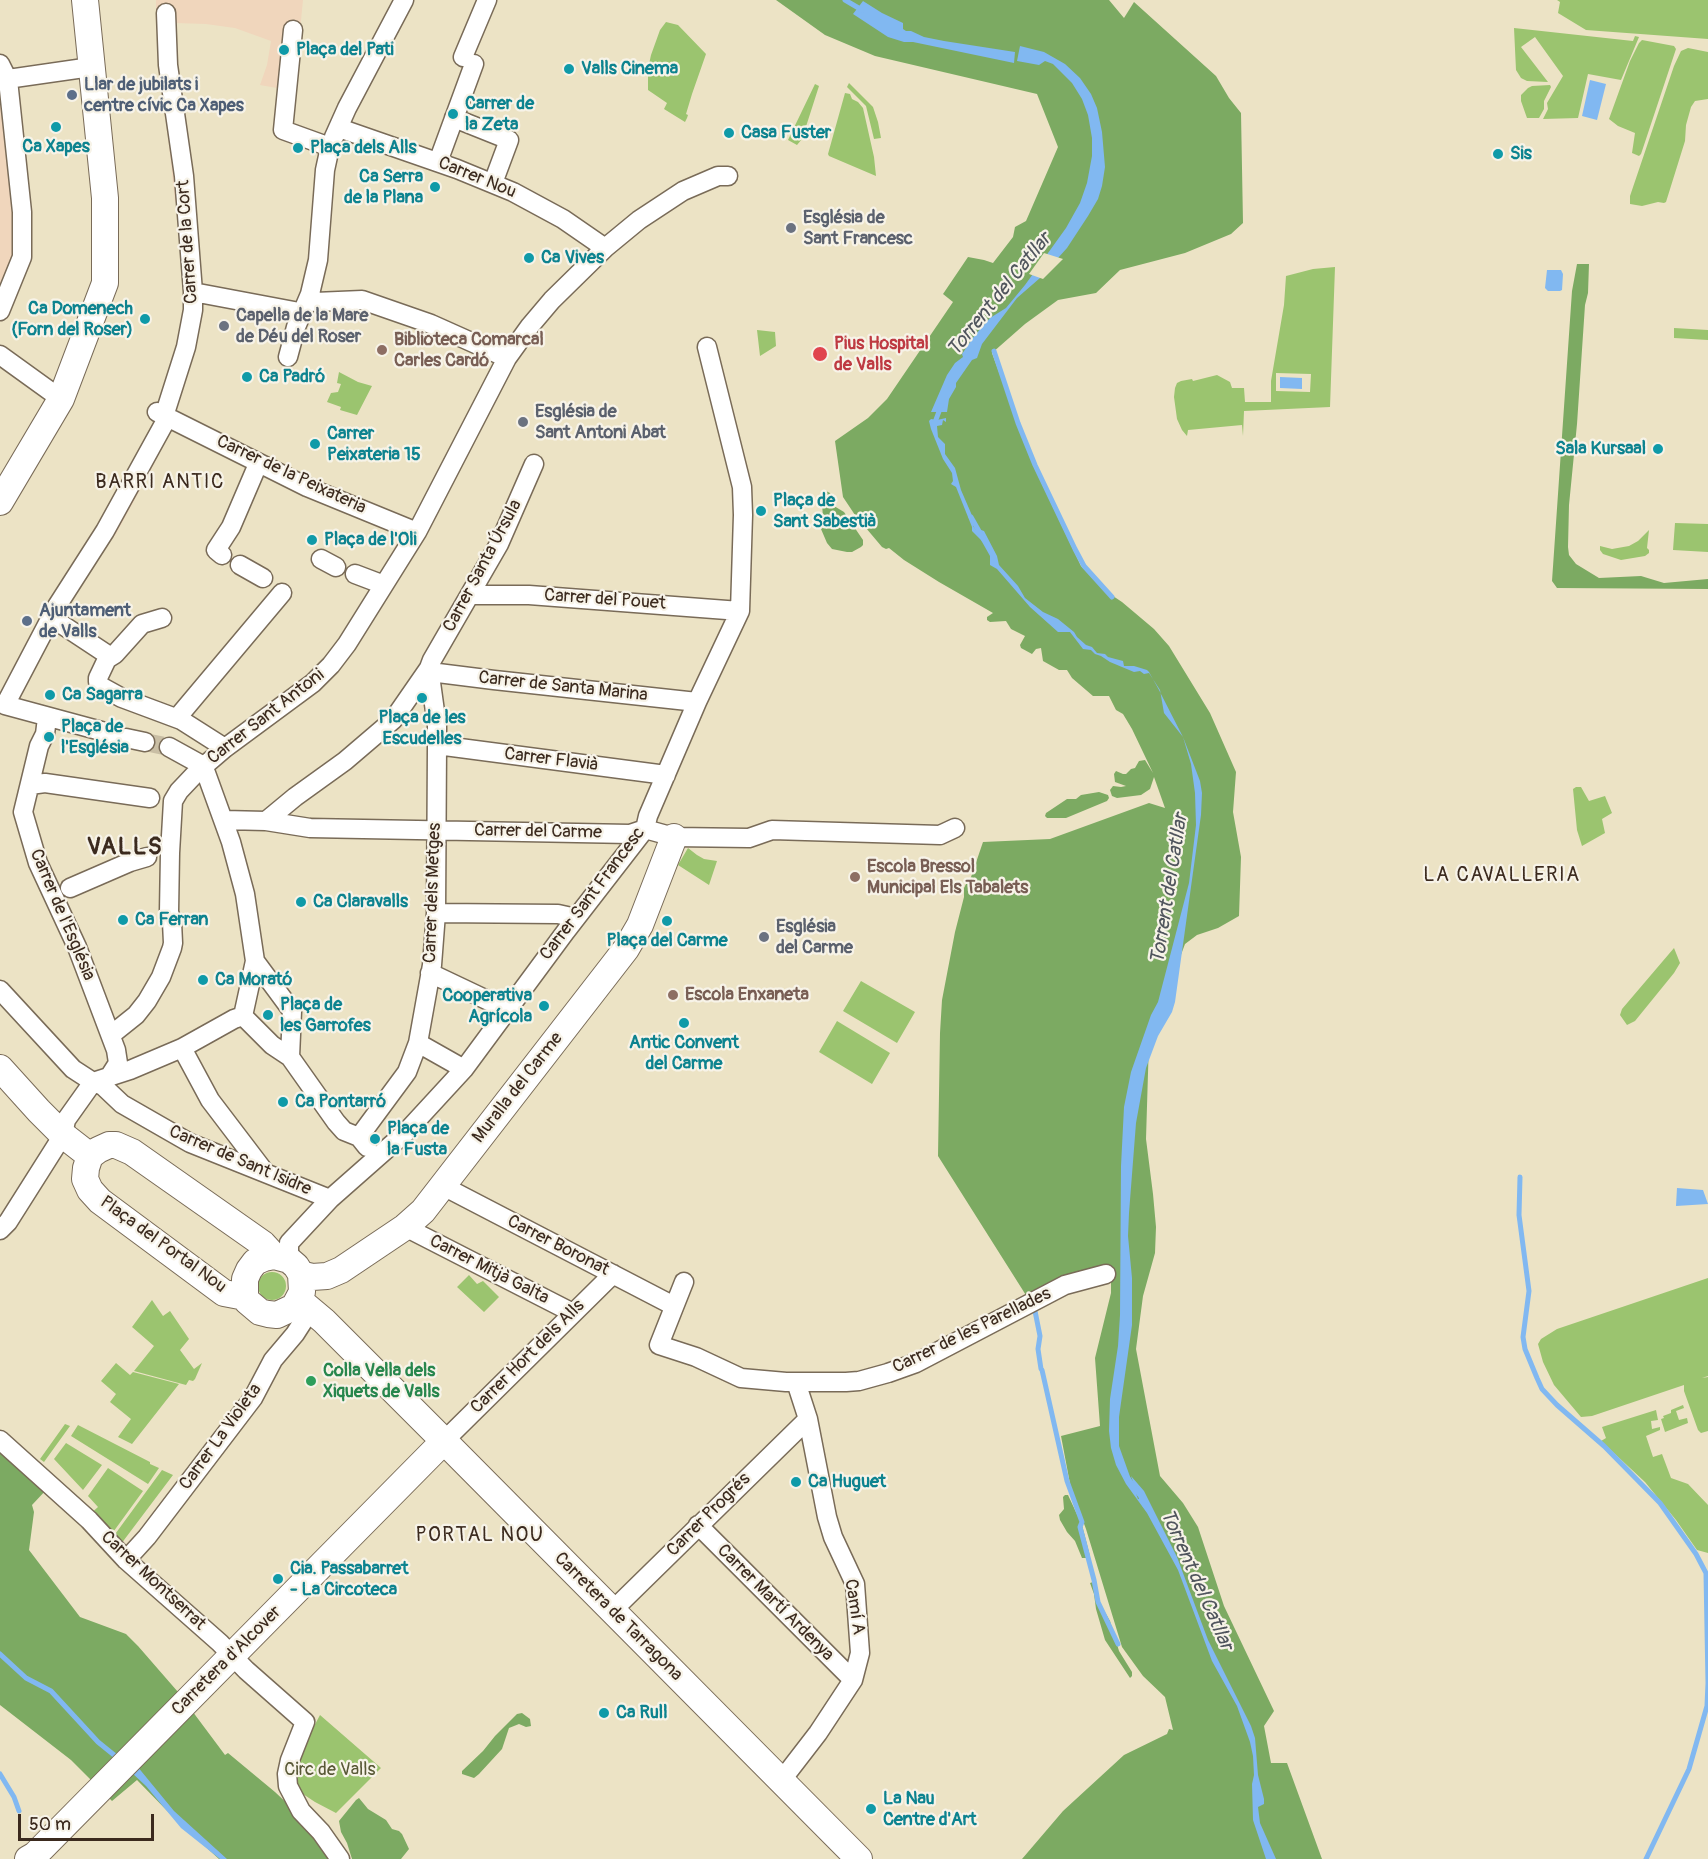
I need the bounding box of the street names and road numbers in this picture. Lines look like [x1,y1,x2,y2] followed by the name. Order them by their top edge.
[435,153,519,203] street label: Carrer Nou
[173,179,203,305] street label: Carrer de la Cort
[213,431,369,519] street label: Carrer de la Peixateria
[439,496,527,636] street label: Carrer Santa Úrsula
[543,585,667,615] street label: Carrer del Pouet
[203,665,329,769] street label: Carrer Sant Antoni
[477,667,649,707] street label: Carrer de Santa Marina
[503,744,599,776] street label: Carrer Flavià
[474,820,602,844] street label: Carrer del Carme
[420,822,446,964] street label: Carrer dels Metges
[536,823,650,965] street label: Carrer Sant Francesc
[25,846,99,984] street label: Carrer de l'Església
[468,1028,568,1148] street label: Muralla del Carme
[166,1121,314,1201] street label: Carrer de Sant Isidre
[96,1192,230,1298] street label: Plaça del Portal Nou
[503,1211,613,1281] street label: Carrer Boronat
[426,1231,552,1309] street label: Carrer Mitjà Galta
[889,1283,1055,1379] street label: Carrer de les Parellades
[467,1296,589,1418] street label: Carrer Hort dels Alls
[175,1380,267,1494] street label: Carrer La Violeta
[663,1469,755,1561] street label: Carrer Progrés
[96,1527,210,1635] street label: Carrer Montserrat
[712,1540,838,1666] street label: Carrer Martí Ardenya
[549,1548,687,1686] street label: Carretera de Tarragona
[839,1578,869,1636] street label: Camí A
[168,1602,286,1720] street label: Carretera d'Alcover

